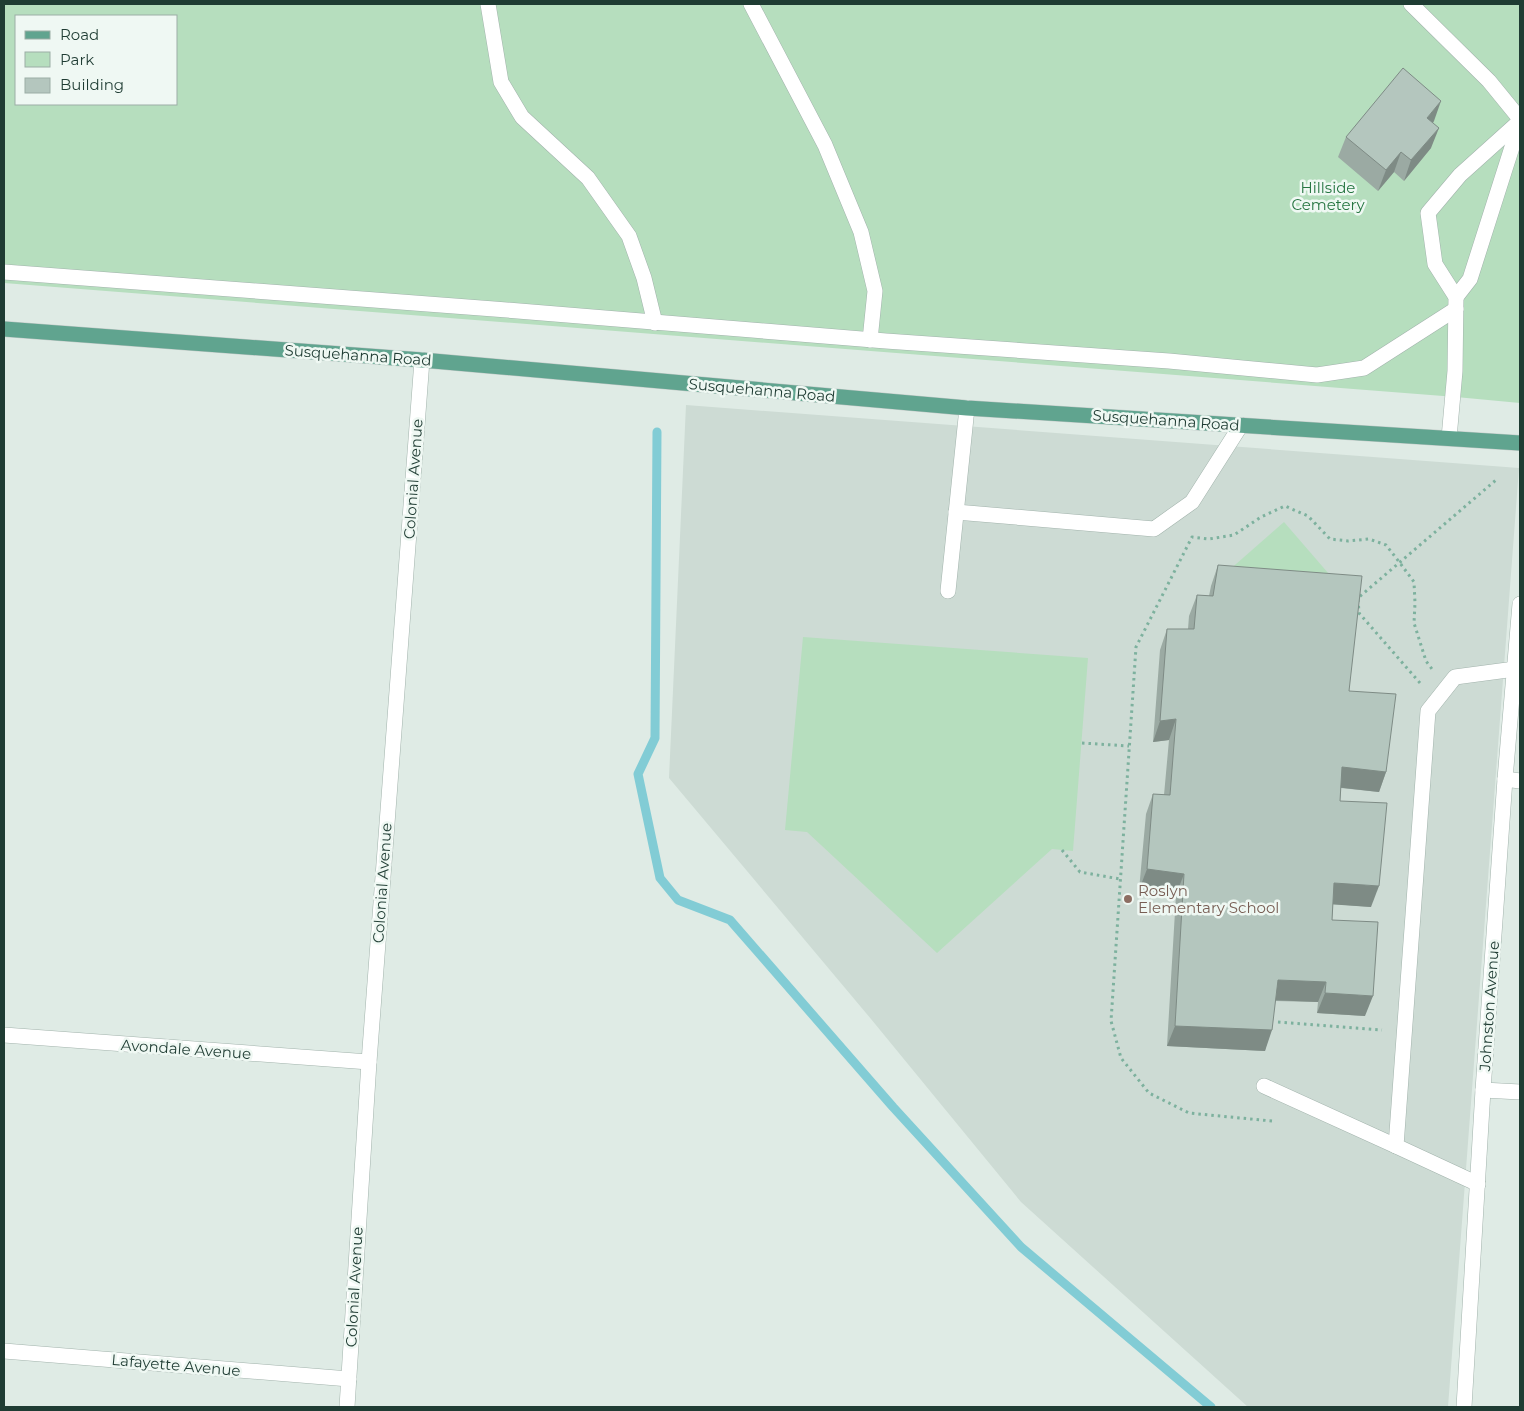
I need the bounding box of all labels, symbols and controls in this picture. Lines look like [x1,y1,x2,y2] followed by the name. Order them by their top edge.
[15,15,178,105] legend
[60,25,99,44] text: Road
[60,50,94,69] text: Park
[60,75,124,94] text: Building
[1291,178,1365,214] park label: Hillside Cemetery
[284,340,432,370] street label: Susquehanna Road
[688,374,836,406] street label: Susquehanna Road
[1092,405,1240,435] street label: Susquehanna Road
[399,418,427,540] street label: Colonial Avenue
[368,822,396,944] street label: Colonial Avenue
[1138,881,1279,917] place label: Roslyn Elementary School
[1122,893,1134,905] marker: Roslyn Elementary School
[1475,940,1503,1073] street label: Johnston Avenue
[120,1035,252,1063] street label: Avondale Avenue
[341,1226,367,1348] street label: Colonial Avenue
[111,1350,241,1380] street label: Lafayette Avenue

